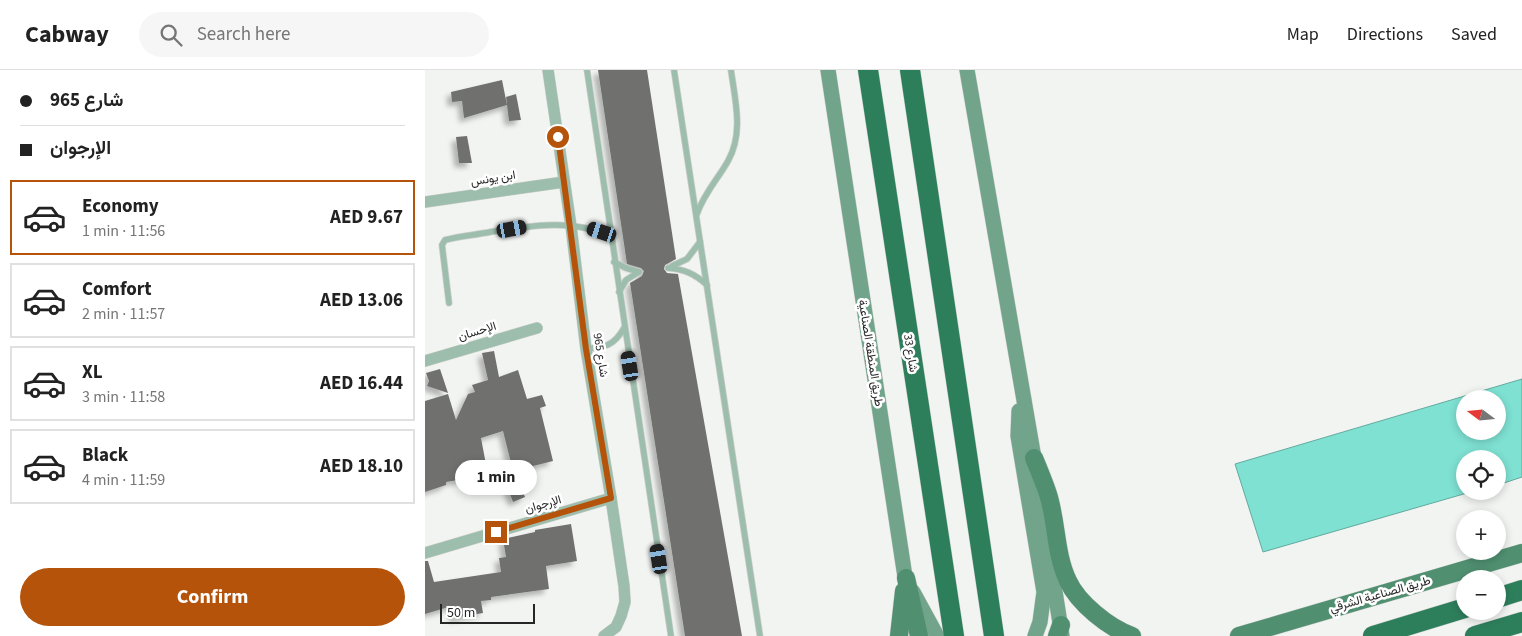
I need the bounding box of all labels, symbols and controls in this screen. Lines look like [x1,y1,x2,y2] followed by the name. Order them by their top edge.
[139,12,489,57] search box
[25,17,109,52] text: Cabway
[157,21,185,49] icon: search
[197,21,290,48] text: Search here
[1287,22,1319,47] text: Map
[1347,22,1423,47] text: Directions
[1451,22,1497,47] text: Saved
[50,87,123,114] text: شارع 965
[547,126,569,148] route start
[50,135,111,162] text: الإرجوان
[469,167,517,190] street label: ابن يونس
[82,193,159,220] text: Economy
[22,195,67,240] icon: car
[330,204,403,231] text: AED 9.67
[495,219,528,239] car
[82,220,165,242] text: 1 min · 11:56
[585,220,618,244] car
[82,276,152,303] text: Comfort
[22,278,67,323] icon: car
[320,287,403,314] text: AED 13.06
[854,298,887,408] street label: طريق المنطقة الصناعية
[82,303,165,325] text: 2 min · 11:57
[456,318,498,345] street label: الإحسان
[589,332,612,378] street label: شارع 965
[899,333,922,373] street label: شارع 33
[620,350,639,382] car
[82,359,103,386] text: XL
[22,361,67,406] icon: car
[320,370,403,397] text: AED 16.44
[82,386,165,408] text: 3 min · 11:58
[1456,390,1506,440] north arrow
[1456,390,1506,620] map controls
[82,442,128,469] text: Black
[22,444,67,489] icon: car
[1456,450,1506,500] button: locate
[320,453,403,480] text: AED 18.10
[455,460,537,494] callout: 1 min
[477,466,515,488] text: 1 min
[82,469,165,491] text: 4 min · 11:59
[523,491,563,518] street label: الإرجوان
[1456,510,1506,560] button: +
[485,521,507,543] route end
[649,543,668,575] car
[20,568,405,626] button: Confirm
[1456,570,1506,620] button: −
[1328,572,1433,618] street label: طريق الصناعية الشرقي
[440,601,535,624] scale bar
[447,603,475,623] text: 50 m

